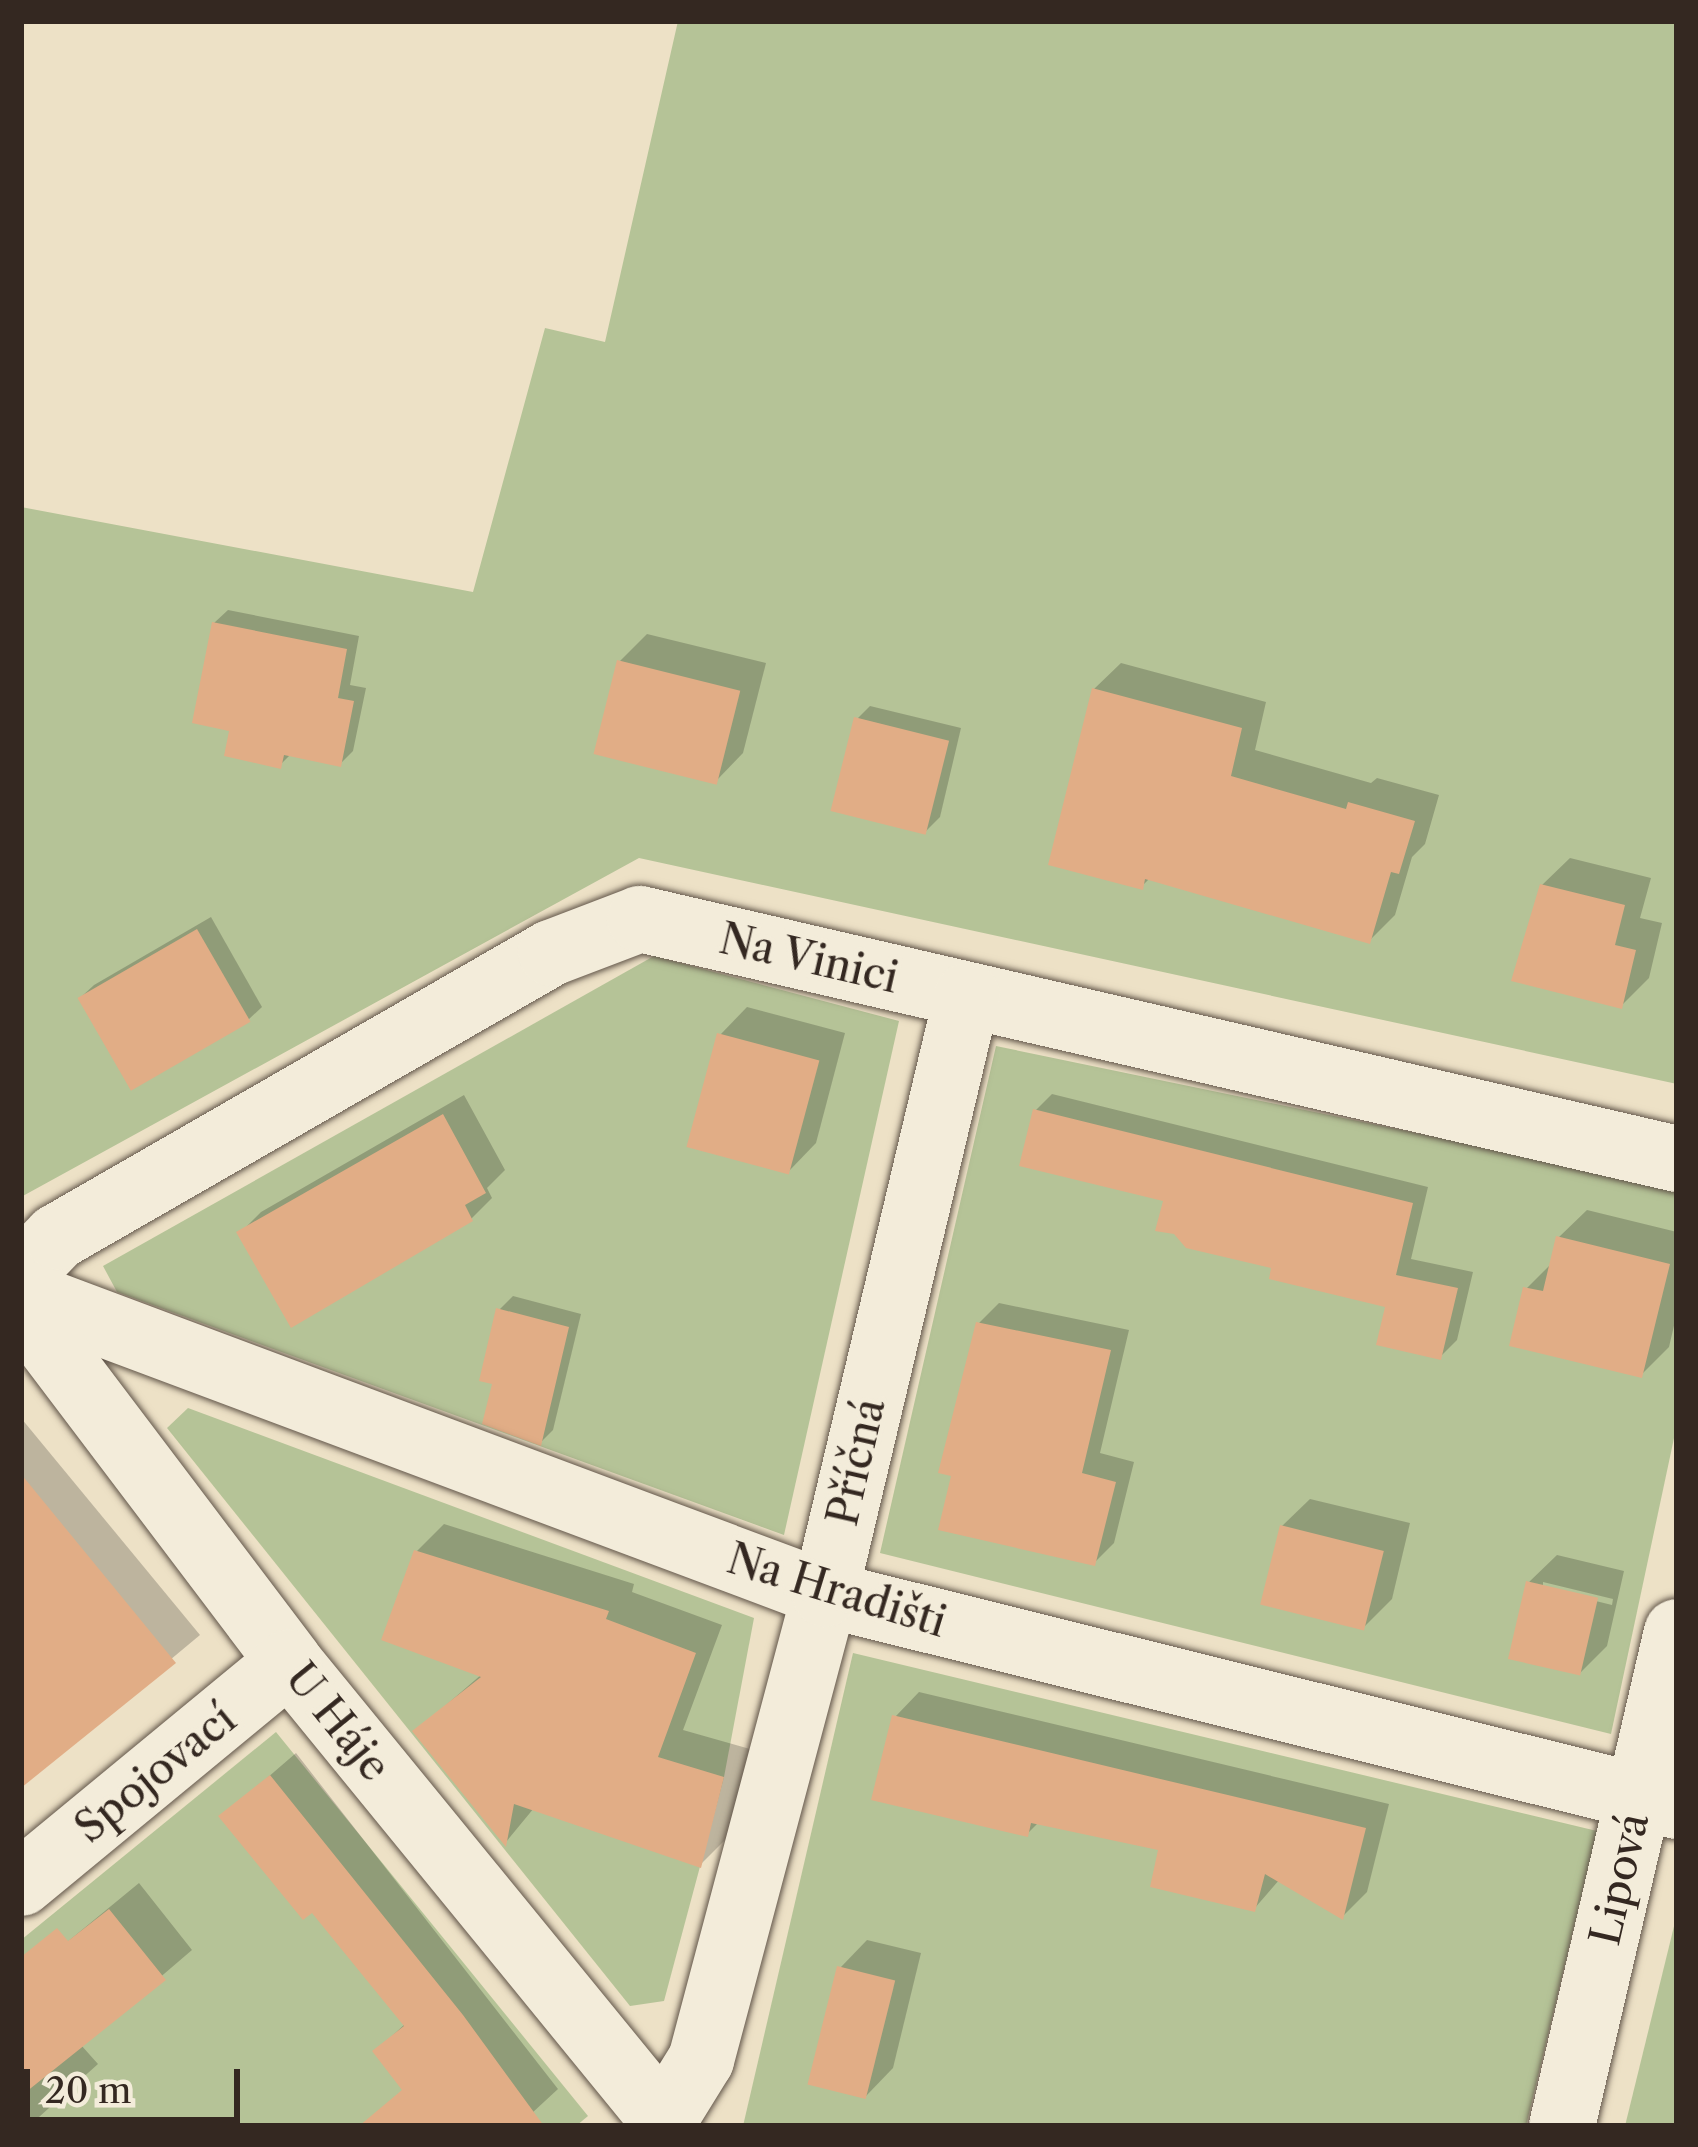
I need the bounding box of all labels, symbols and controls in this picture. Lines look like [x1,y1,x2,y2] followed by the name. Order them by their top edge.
[714,913,904,1003] street label: Na Vinici
[817,1393,895,1531] street label: Příčná
[721,1533,953,1647] street label: Na Hradišti
[275,1653,401,1791] street label: U Háje
[65,1693,245,1853] street label: Spojovací
[1579,1808,1659,1950] street label: Lipová
[30,2045,246,2119] scale bar
[45,2068,132,2112] text: 20 m

